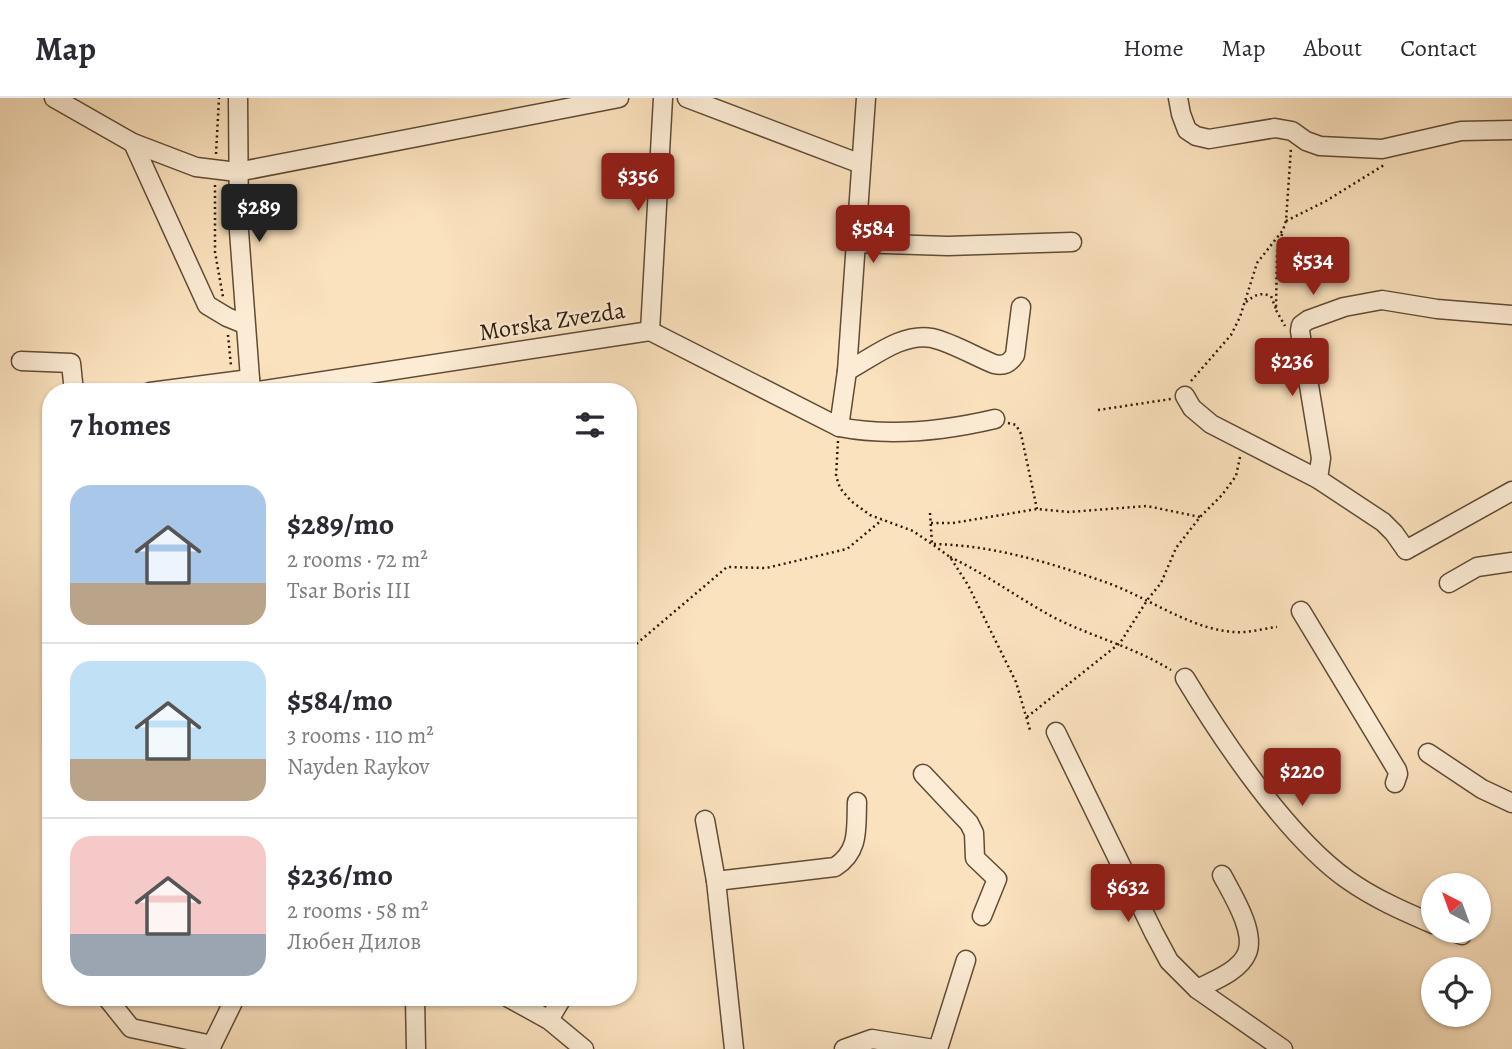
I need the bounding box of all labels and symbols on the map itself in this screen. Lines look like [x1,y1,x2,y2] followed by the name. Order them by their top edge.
[597,153,679,213] pin: $356
[218,184,300,244] pin: $289
[832,206,914,265] pin: $584
[1272,238,1354,297] pin: $534
[477,294,628,348] street label: Morska Zvezda
[1251,338,1333,398] pin: $236
[1261,748,1343,808] pin: $220
[1087,864,1169,924] pin: $632
[1421,873,1491,943] north arrow

